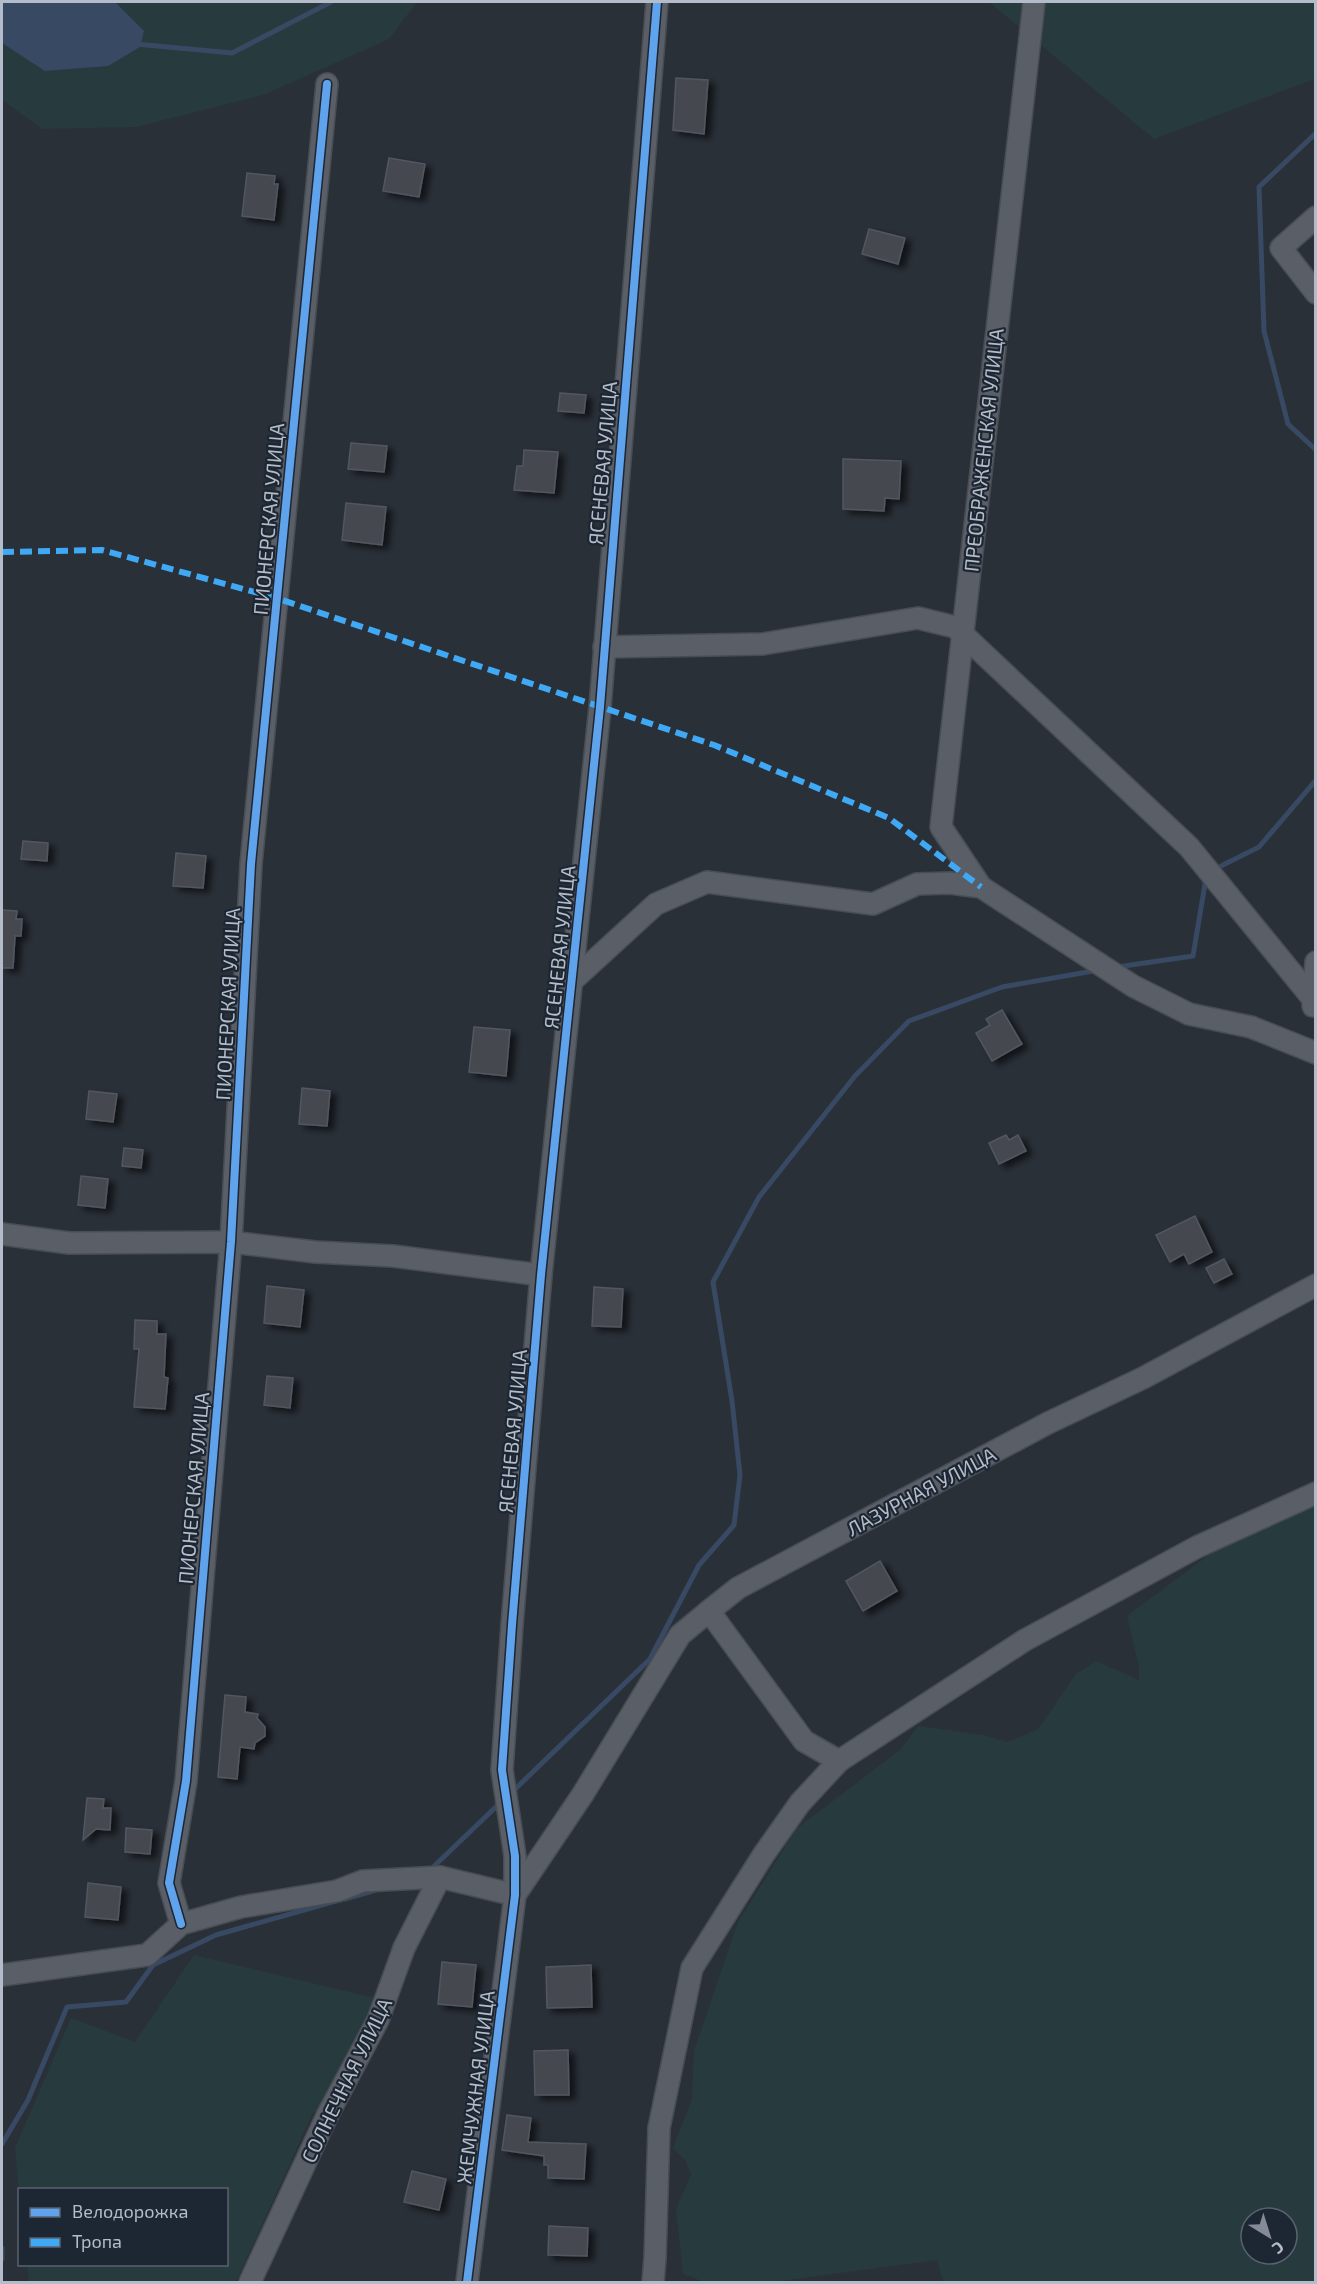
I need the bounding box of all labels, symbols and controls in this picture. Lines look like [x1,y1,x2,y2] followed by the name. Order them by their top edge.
[958,327,1008,573] street label: ПРЕОБРАЖЕНСКАЯ УЛИЦА
[583,379,621,546] street label: ЯСЕНЕВАЯ УЛИЦА
[248,421,288,616] street label: ПИОНЕРСКАЯ УЛИЦА
[538,863,580,1030] street label: ЯСЕНЕВАЯ УЛИЦА
[210,906,244,1101] street label: ПИОНЕРСКАЯ УЛИЦА
[493,1347,531,1514] street label: ЯСЕНЕВАЯ УЛИЦА
[173,1390,213,1585] street label: ПИОНЕРСКАЯ УЛИЦА
[842,1441,1000,1540] street label: ЛАЗУРНАЯ УЛИЦА
[451,1988,499,2185] street label: ЖЕМЧУЖНАЯ УЛИЦА
[296,1993,397,2166] street label: СОЛНЕЧНАЯ УЛИЦА
[18,2188,228,2266] legend
[72,2200,188,2222] text: Велодорожка
[1239,2206,1299,2266] north arrow
[72,2230,122,2252] text: Тропа
[1269,2238,1288,2259] text: С

